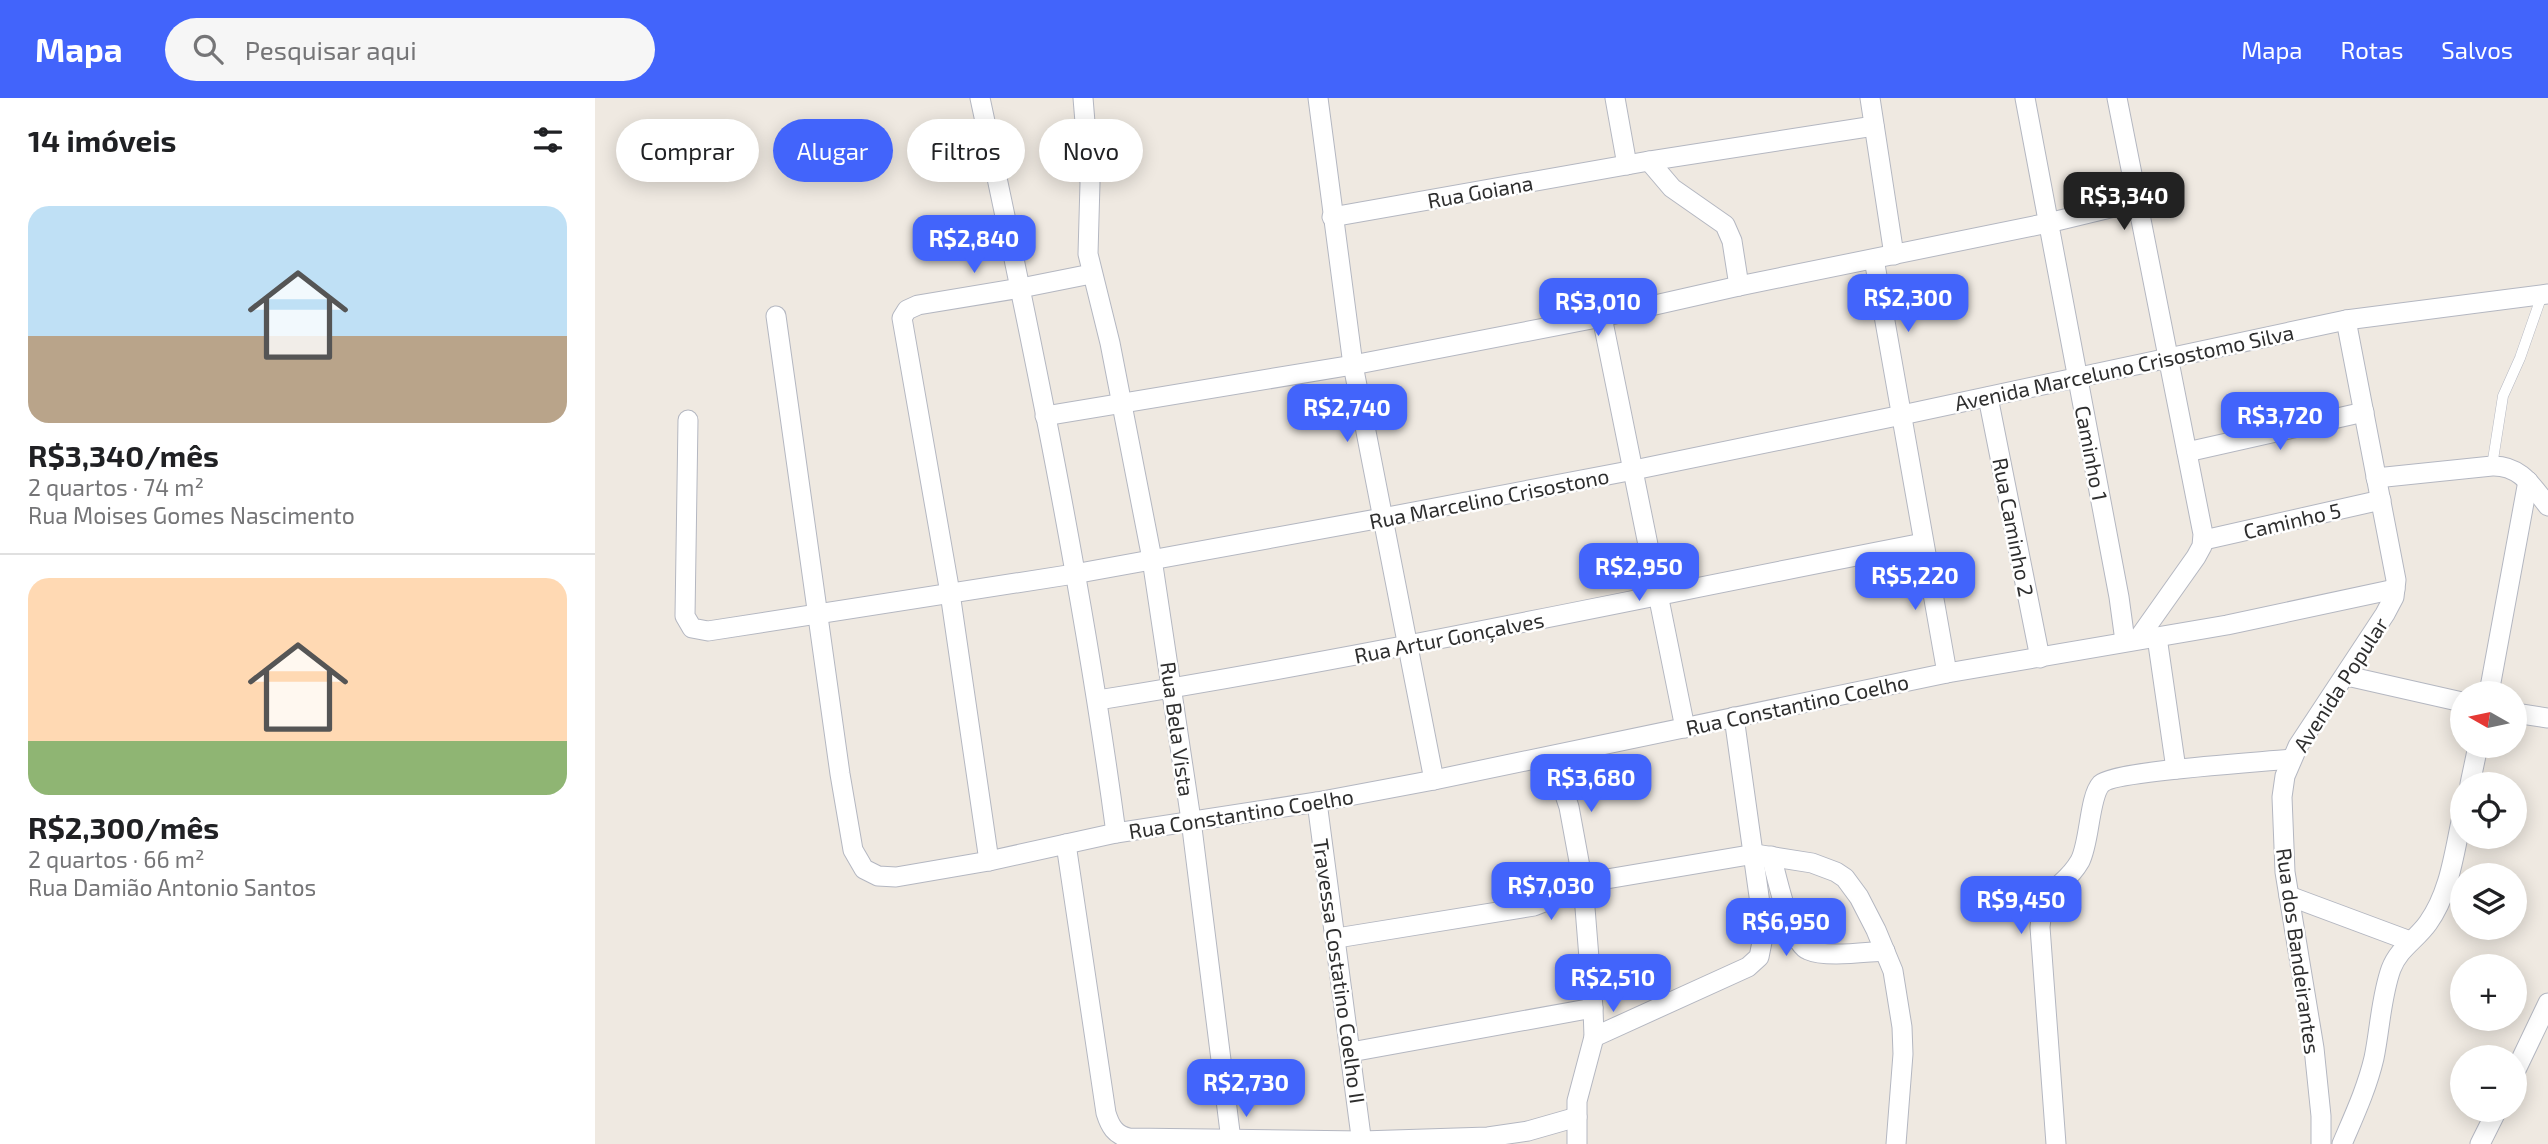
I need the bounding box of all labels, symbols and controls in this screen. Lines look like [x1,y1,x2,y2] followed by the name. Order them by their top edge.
[165,18,655,81] search box
[35,29,123,69] text: Mapa
[189,30,227,68] icon: search
[245,34,417,65] text: Pesquisar aqui
[2241,35,2303,64] text: Mapa
[2341,35,2403,64] text: Rotas
[2441,35,2513,64] text: Salvos
[616,119,759,182] chip: Comprar
[773,119,893,182] chip: Alugar
[907,119,1025,182] chip: Filtros
[1039,119,1143,182] chip: Novo
[529,121,567,159] icon: filters
[28,122,177,158] text: 14 imóveis
[1425,169,1535,213] street label: Rua Goiana
[2059,172,2189,232] pin: R$3,340
[2079,181,2169,209] text: R$3,340
[909,216,1039,275] pin: R$2,840
[929,224,1019,252] text: R$2,840
[235,252,361,378] icon: home
[1843,274,1973,334] pin: R$2,300
[1533,278,1663,338] pin: R$3,010
[1863,283,1953,311] text: R$2,300
[1555,287,1641,315] text: R$3,010
[1952,319,2296,415] street label: Avenida Marceluno Crisostomo Silva
[1282,384,1412,444] pin: R$2,740
[2215,392,2345,452] pin: R$3,720
[1303,393,1391,421] text: R$2,740
[2237,401,2323,429] text: R$3,720
[2071,403,2113,503] street label: Caminho 1
[28,437,219,473] text: R$3,340/mês
[1988,455,2040,599] street label: Rua Caminho 2
[1367,462,1611,534] street label: Rua Marcelino Crisostono
[28,473,204,501] text: 2 quartos · 74 m²
[2241,497,2343,543] street label: Caminho 5
[28,501,355,529] text: Rua Moises Gomes Nascimento
[1574,544,1704,603] pin: R$2,950
[1595,552,1683,580] text: R$2,950
[1850,552,1980,612] pin: R$5,220
[1871,561,1959,589] text: R$5,220
[1352,606,1546,670] street label: Rua Artur Gonçalves
[2287,612,2393,756] street label: Avenida Popular
[235,624,361,750] icon: home
[1156,660,1200,798] street label: Rua Bela Vista
[1683,668,1911,740] street label: Rua Constantino Coelho
[2450,681,2527,758] north arrow
[2450,681,2527,1122] map controls
[1526,754,1656,814] pin: R$3,680
[1546,763,1636,791] text: R$3,680
[2450,772,2527,849] button: locate
[1127,783,1355,843] street label: Rua Constantino Coelho
[28,809,219,845] text: R$2,300/mês
[1309,837,1371,1105] street label: Travessa Costatino Coelho II
[28,845,204,873] text: 2 quartos · 66 m²
[2272,846,2326,1056] street label: Rua dos Bandeirantes
[1486,862,1616,922] pin: R$7,030
[2450,863,2527,940] button: layers
[1507,871,1595,899] text: R$7,030
[28,873,316,901] text: Rua Damião Antonio Santos
[1956,876,2086,936] pin: R$9,450
[1976,885,2066,913] text: R$9,450
[1721,898,1851,958] pin: R$6,950
[1742,907,1830,935] text: R$6,950
[1548,954,1678,1014] pin: R$2,510
[2450,954,2527,1031] button: +
[1571,963,1655,991] text: R$2,510
[2450,1045,2527,1122] button: −
[1181,1060,1311,1119] pin: R$2,730
[1203,1068,1289,1096] text: R$2,730

